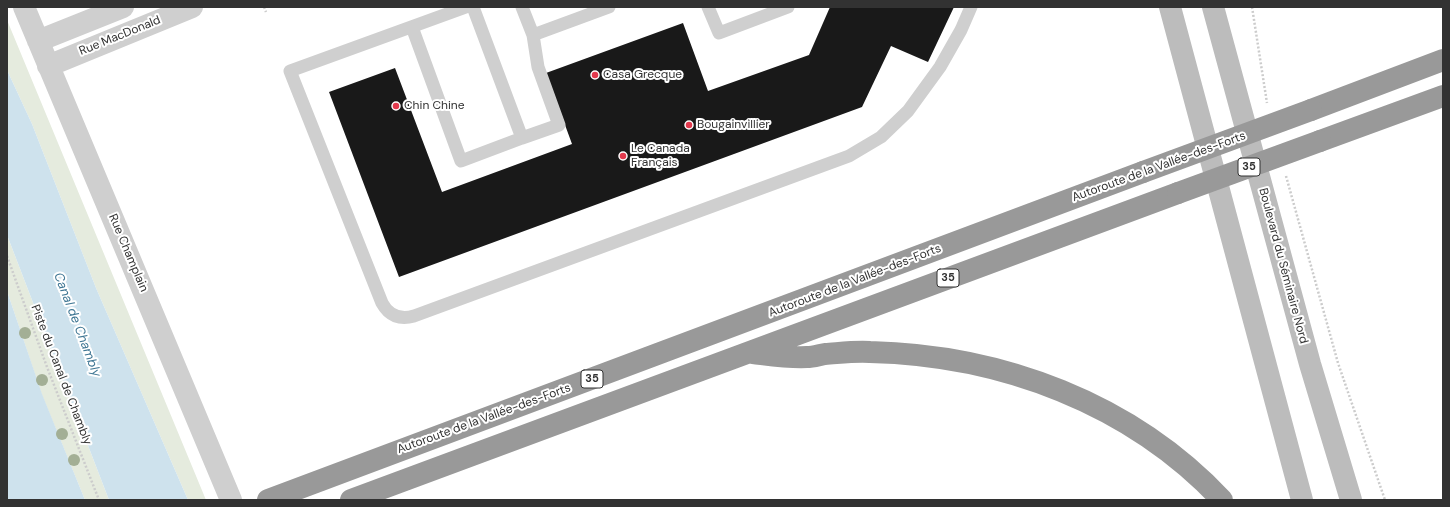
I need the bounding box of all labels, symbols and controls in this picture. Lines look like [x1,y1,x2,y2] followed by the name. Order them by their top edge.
[77,13,163,59] street label: Rue MacDonald
[603,68,682,82] place label: Casa Grecque
[590,70,600,80] marker: Casa Grecque
[404,99,465,113] place label: Chin Chine
[391,101,401,111] marker: Chin Chine
[697,118,770,132] place label: Bougainvillier
[684,120,694,130] marker: Bougainvillier
[1070,129,1248,205] street label: Autoroute de la Vallée-des-Forts
[631,142,690,170] place label: Le Canada Français
[618,151,628,161] marker: Le Canada Français
[1238,158,1260,176] road number: 35
[1255,187,1311,345] street label: Boulevard du Séminaire Nord
[105,212,151,294] street label: Rue Champlain
[767,241,943,321] street label: Autoroute de la Vallée-des-Forts
[937,269,959,287] road number: 35
[50,271,104,379] water label: Canal de Chambly
[28,303,94,447] street label: Piste du Canal de Chambly
[581,370,603,388] road number: 35
[395,381,573,457] street label: Autoroute de la Vallée-des-Forts

